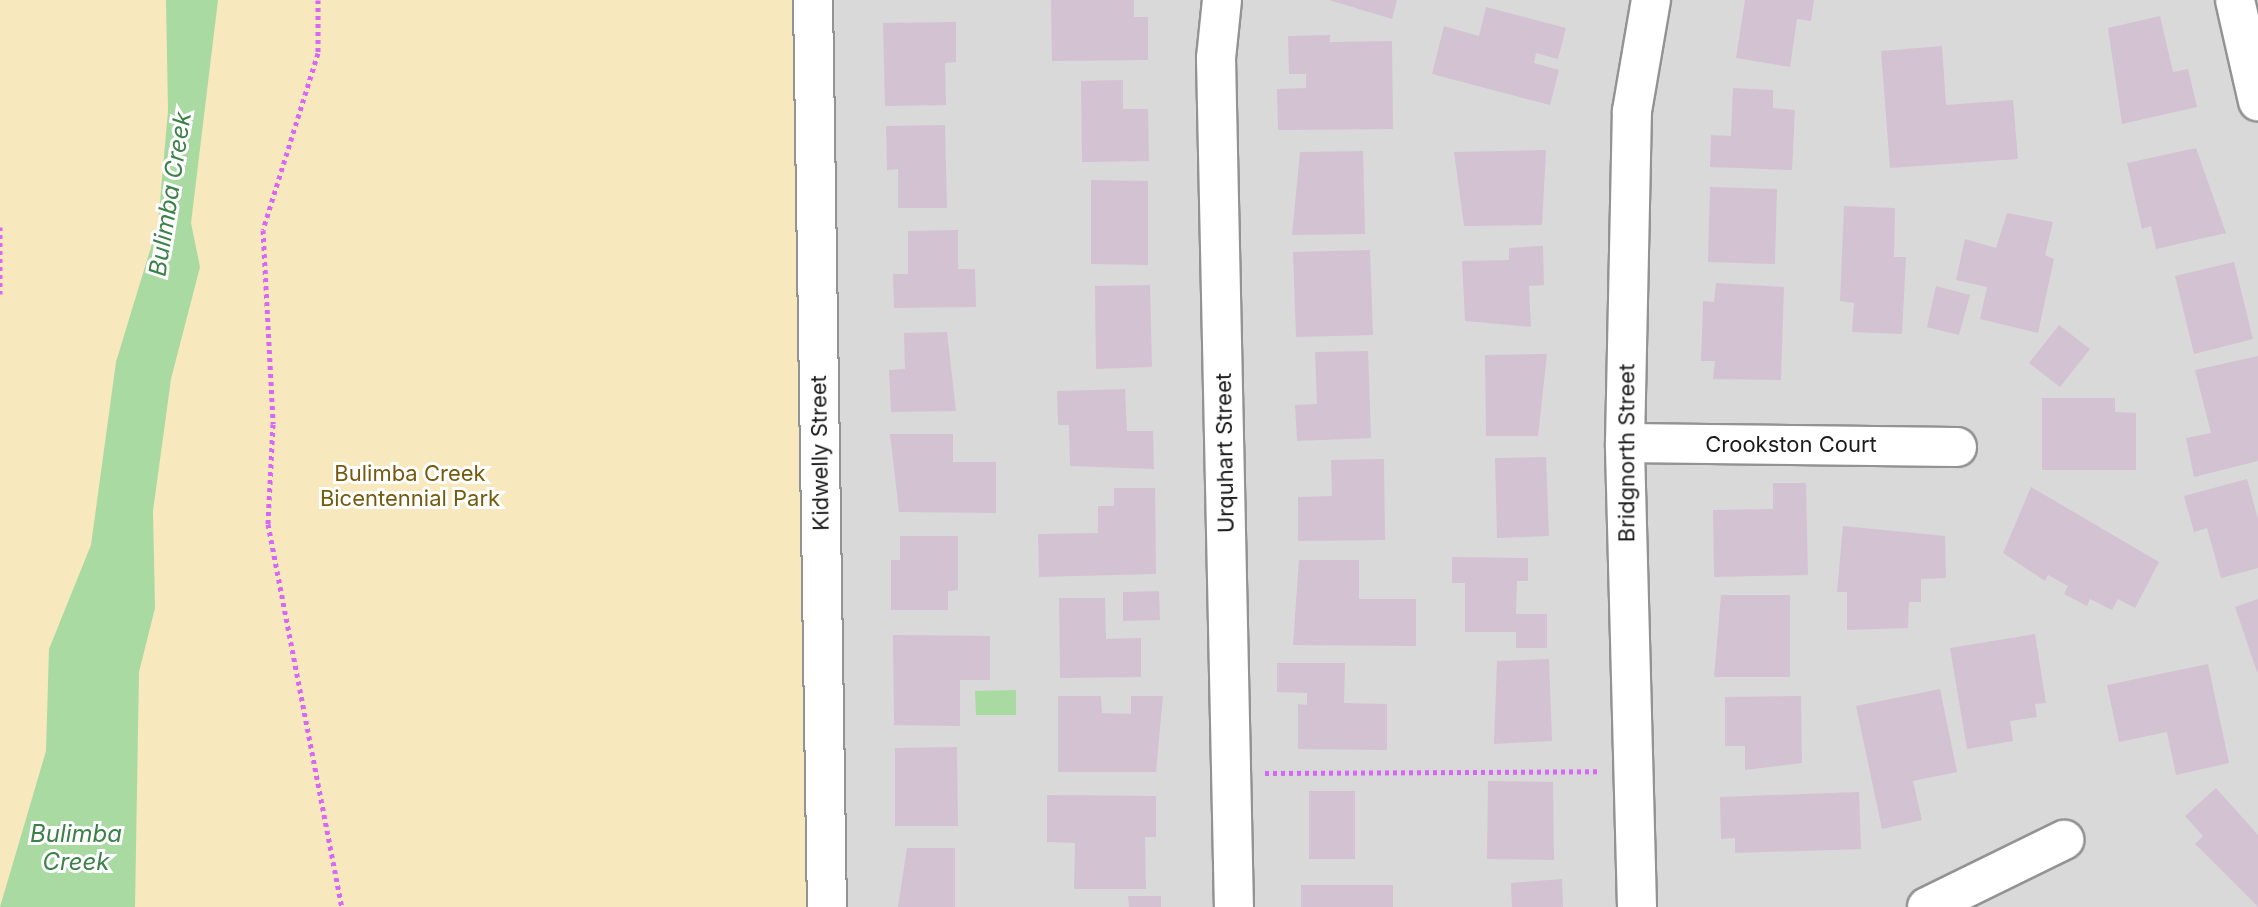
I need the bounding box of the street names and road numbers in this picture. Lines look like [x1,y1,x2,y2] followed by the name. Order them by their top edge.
[1614,364,1640,542] street label: Bridgnorth Street
[1210,373,1240,533] street label: Urquhart Street
[805,375,835,531] street label: Kidwelly Street
[1705,432,1877,458] street label: Crookston Court

